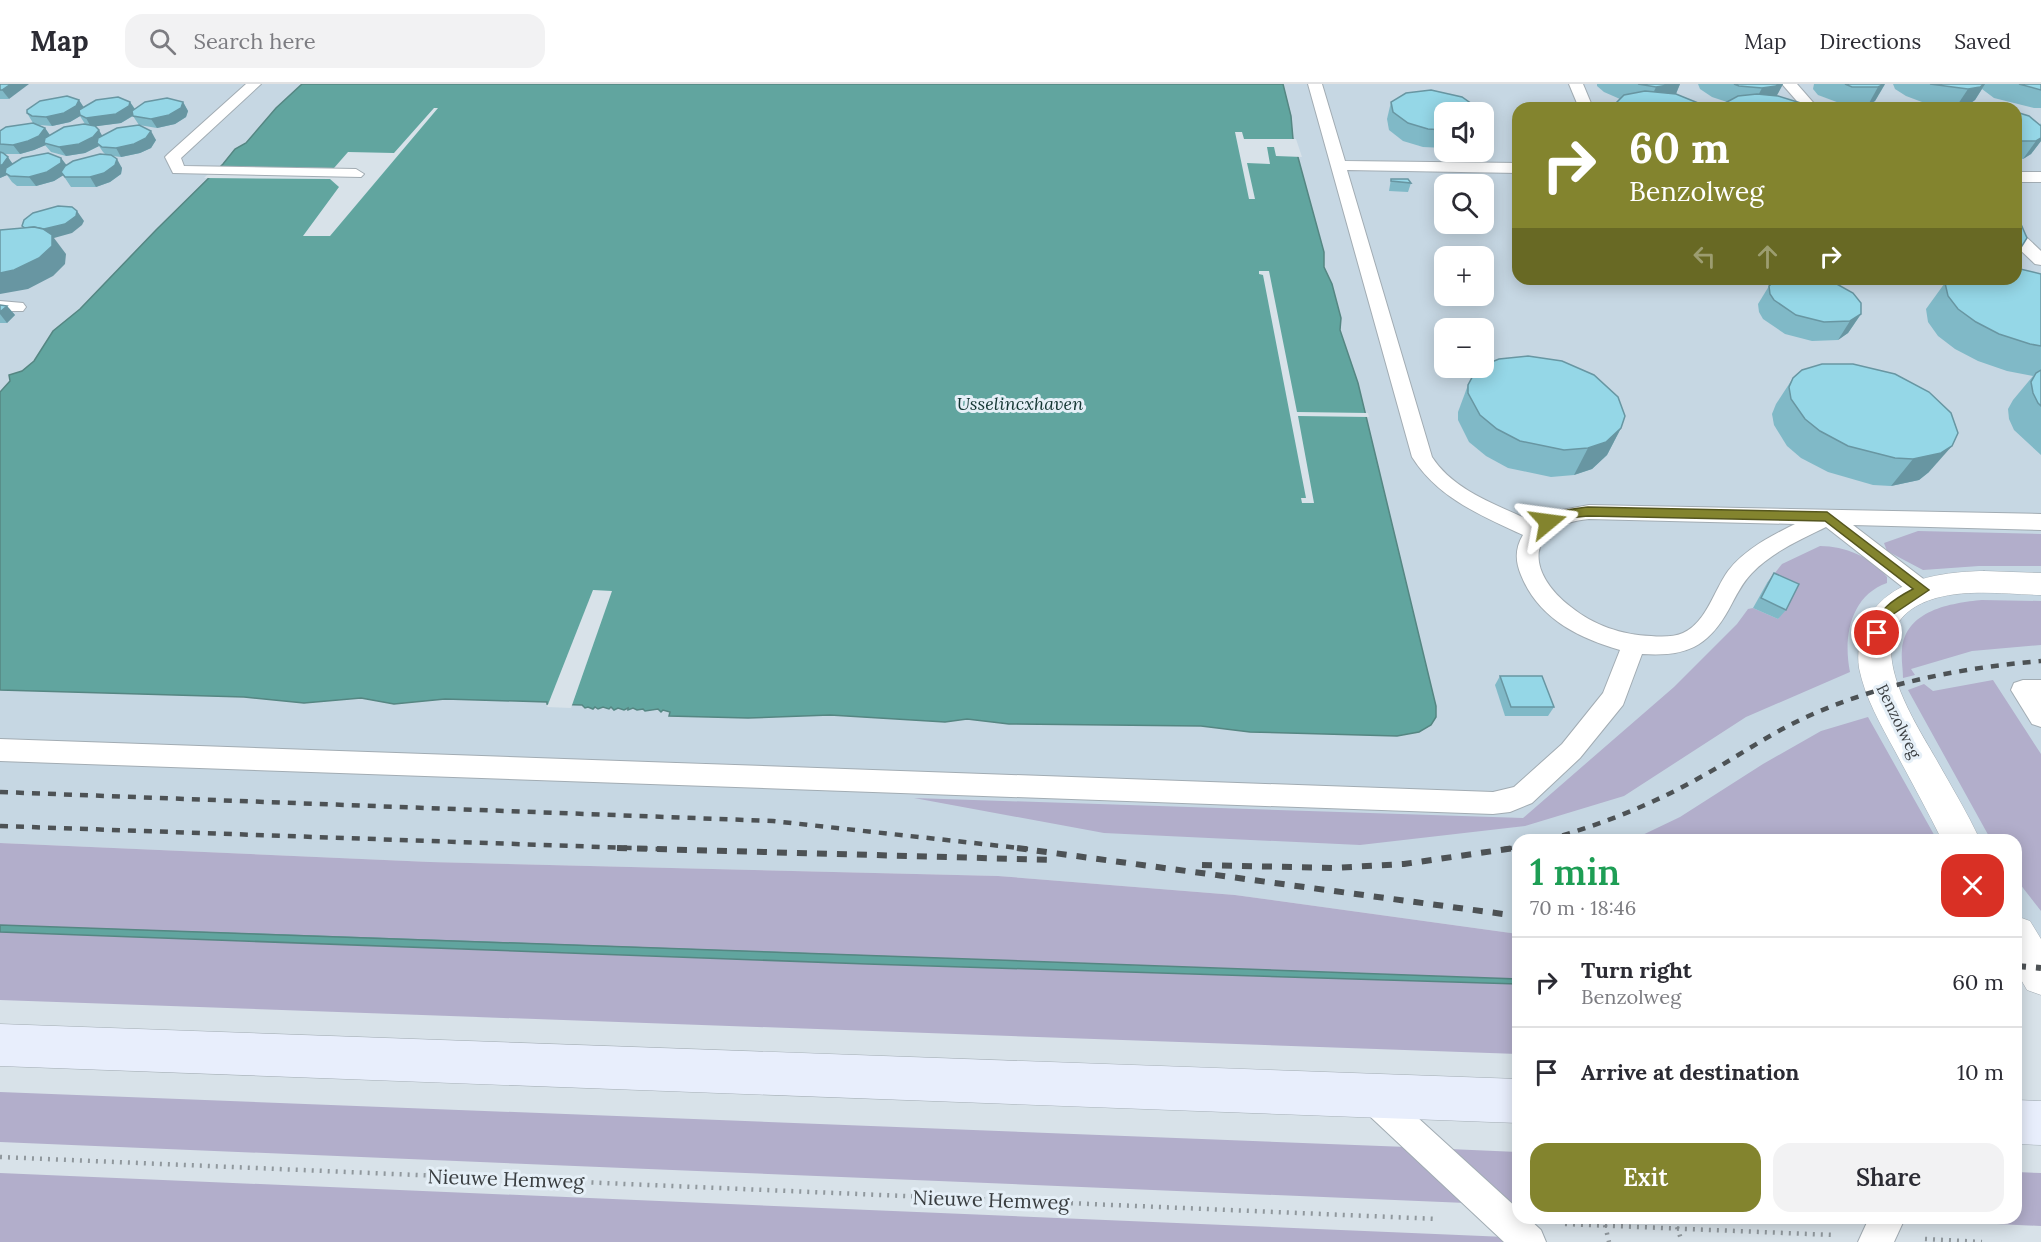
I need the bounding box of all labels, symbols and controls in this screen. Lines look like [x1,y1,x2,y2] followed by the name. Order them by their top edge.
[125,14,545,68] search box
[30,23,89,59] text: Map
[146,25,179,58] icon: search
[194,27,316,55] text: Search here
[1744,28,1787,55] text: Map
[1820,28,1921,55] text: Directions
[1954,28,2011,55] text: Saved
[1434,102,1494,378] map controls
[1434,102,1494,162] button: sound
[1629,121,1730,175] text: 60 m
[1530,126,1608,204] icon: right
[1434,174,1494,234] button: search
[1629,174,1764,208] text: Benzolweg
[1688,240,1721,273] icon: left
[1751,240,1784,273] icon: ahead
[1814,240,1847,273] icon: right
[1434,246,1494,306] button: +
[1434,318,1494,378] button: −
[957,392,1083,415] water label: Usselincxhaven
[1516,490,1580,554] position arrow
[1851,607,1902,658] pin
[1860,616,1893,649] icon: arrive
[1872,681,1926,762] street label: Benzolweg
[1530,849,1620,895] text: 1 min
[1941,854,2004,917] button: close
[1530,895,1636,920] text: 70 m · 18:46
[1581,956,1692,984] text: Turn right
[1530,966,1563,999] icon: right
[1952,968,2004,996] text: 60 m
[1581,984,1681,1009] text: Benzolweg
[1530,1056,1563,1089] icon: arrive
[1581,1058,1799,1086] text: Arrive at destination
[1957,1058,2004,1086] text: 10 m
[1530,1143,1761,1212] button: Exit
[1773,1143,2004,1212] button: Share
[427,1163,586,1194] street label: Nieuwe Hemweg
[912,1184,1071,1215] street label: Nieuwe Hemweg

